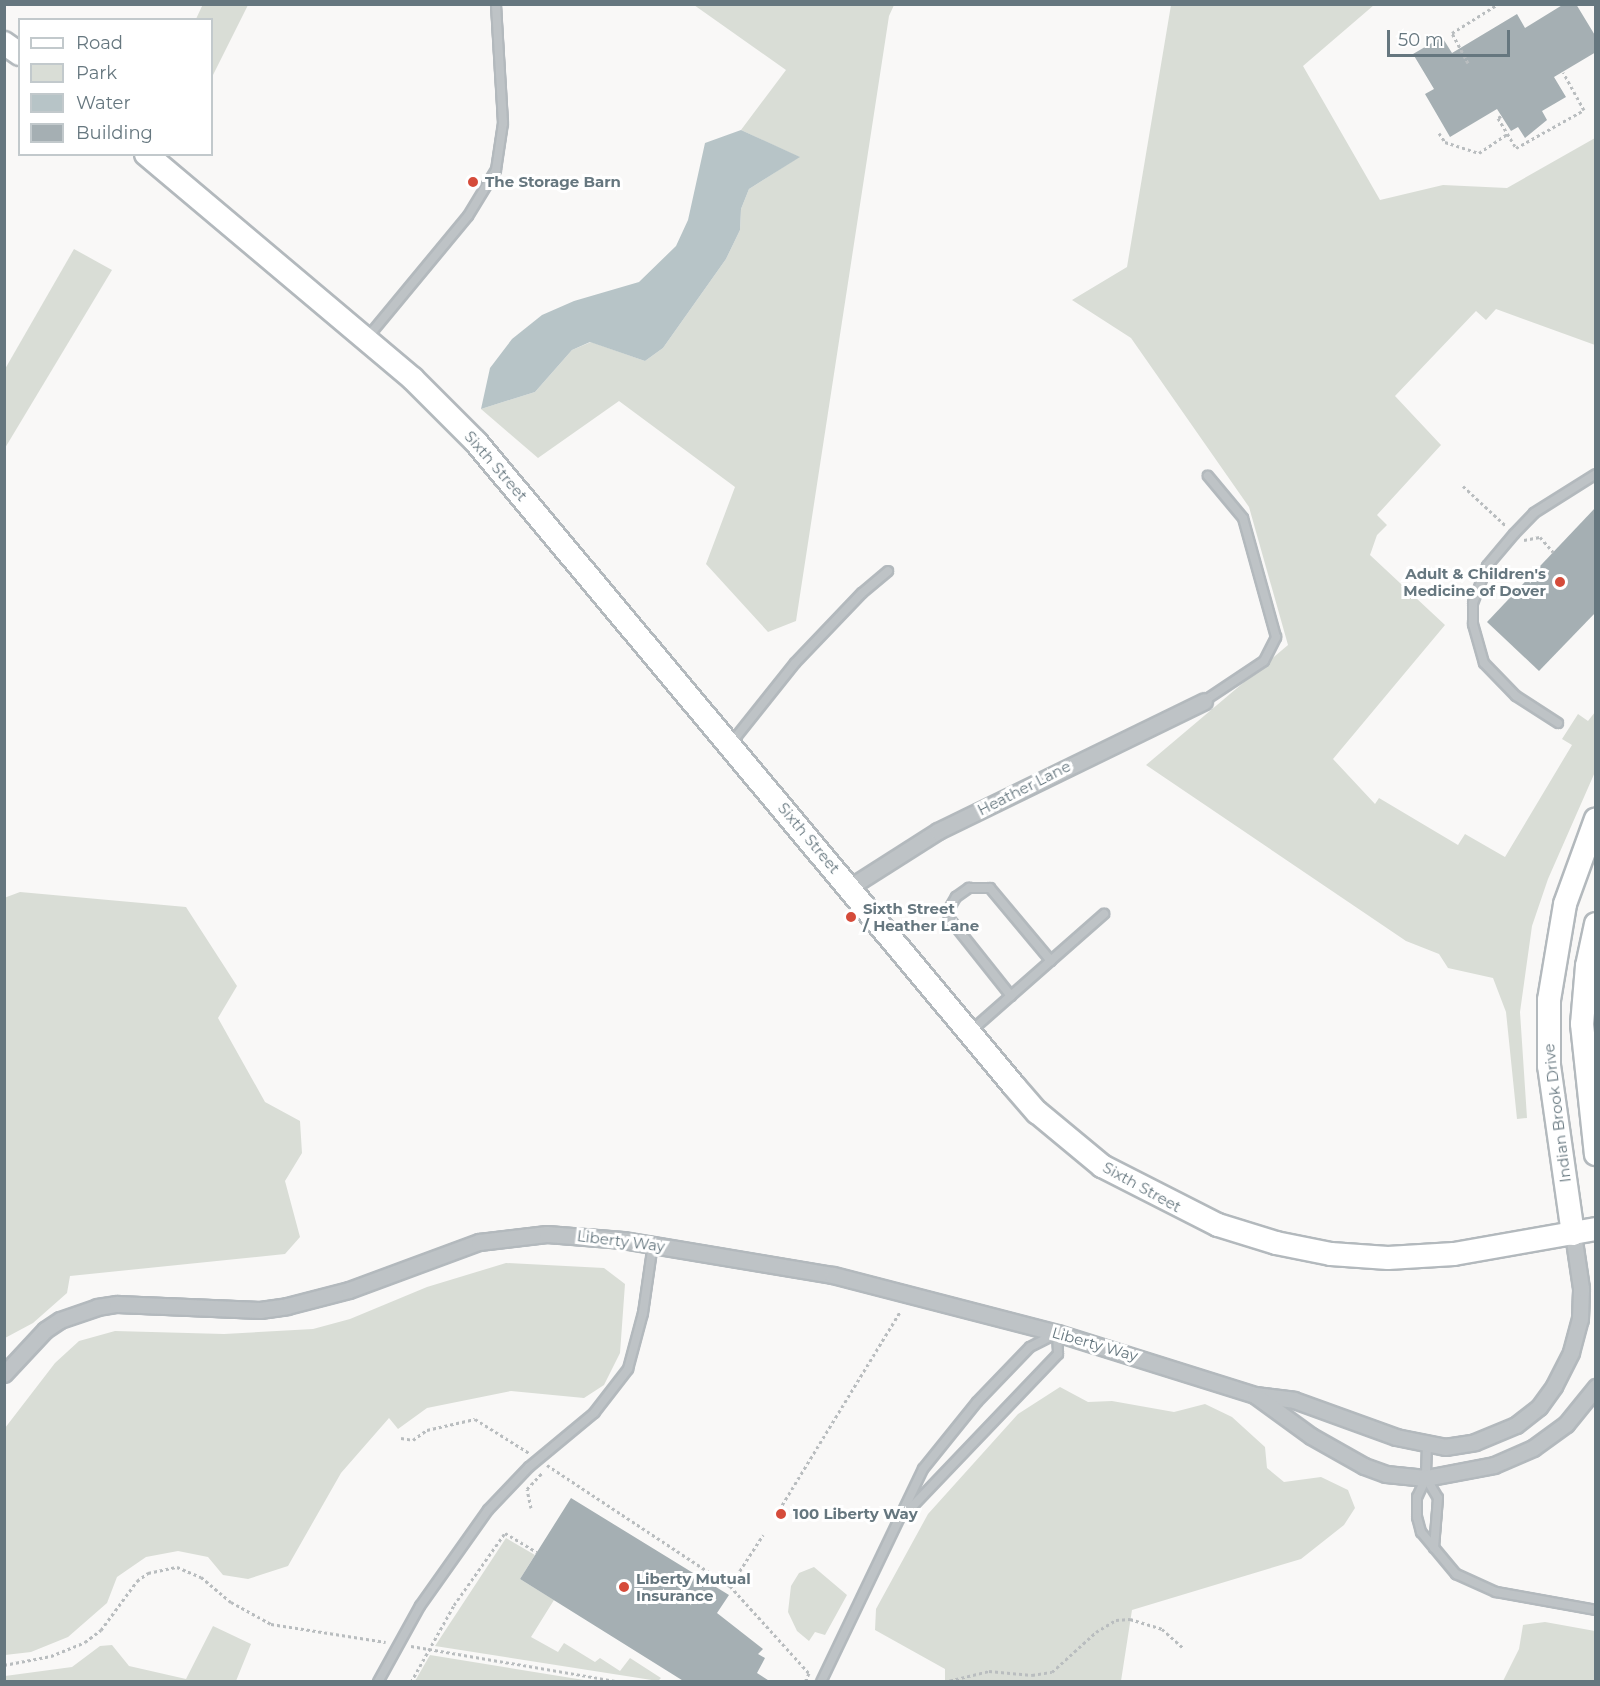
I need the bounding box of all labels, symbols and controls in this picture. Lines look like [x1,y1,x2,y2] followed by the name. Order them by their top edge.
[18,18,213,156] legend
[1390,18,1513,56] scale bar
[1398,29,1444,51] text: 50 m
[76,32,123,54] text: Road
[76,62,117,84] text: Park
[76,92,131,114] text: Water
[76,122,153,144] text: Building
[485,173,621,191] place label: The Storage Barn
[466,175,480,189] marker: The Storage Barn
[461,427,531,505] street label: Sixth Street
[1403,564,1546,599] place label: Adult & Children's Medicine of Dover
[1551,573,1569,591] marker: Adult & Children's Medicine of Dover
[974,757,1074,819] street label: Heather Lane
[774,799,844,877] street label: Sixth Street
[863,899,979,934] place label: Sixth Street / Heather Lane
[844,910,858,924] marker: Sixth Street / Heather Lane
[1540,1042,1574,1184] street label: Indian Brook Drive
[1100,1158,1184,1216] street label: Sixth Street
[576,1227,666,1255] street label: Liberty Way
[1050,1323,1140,1365] street label: Liberty Way
[793,1505,918,1523] place label: 100 Liberty Way
[774,1507,788,1521] marker: 100 Liberty Way
[636,1569,751,1604] place label: Liberty Mutual Insurance
[617,1580,631,1594] marker: Liberty Mutual Insurance

